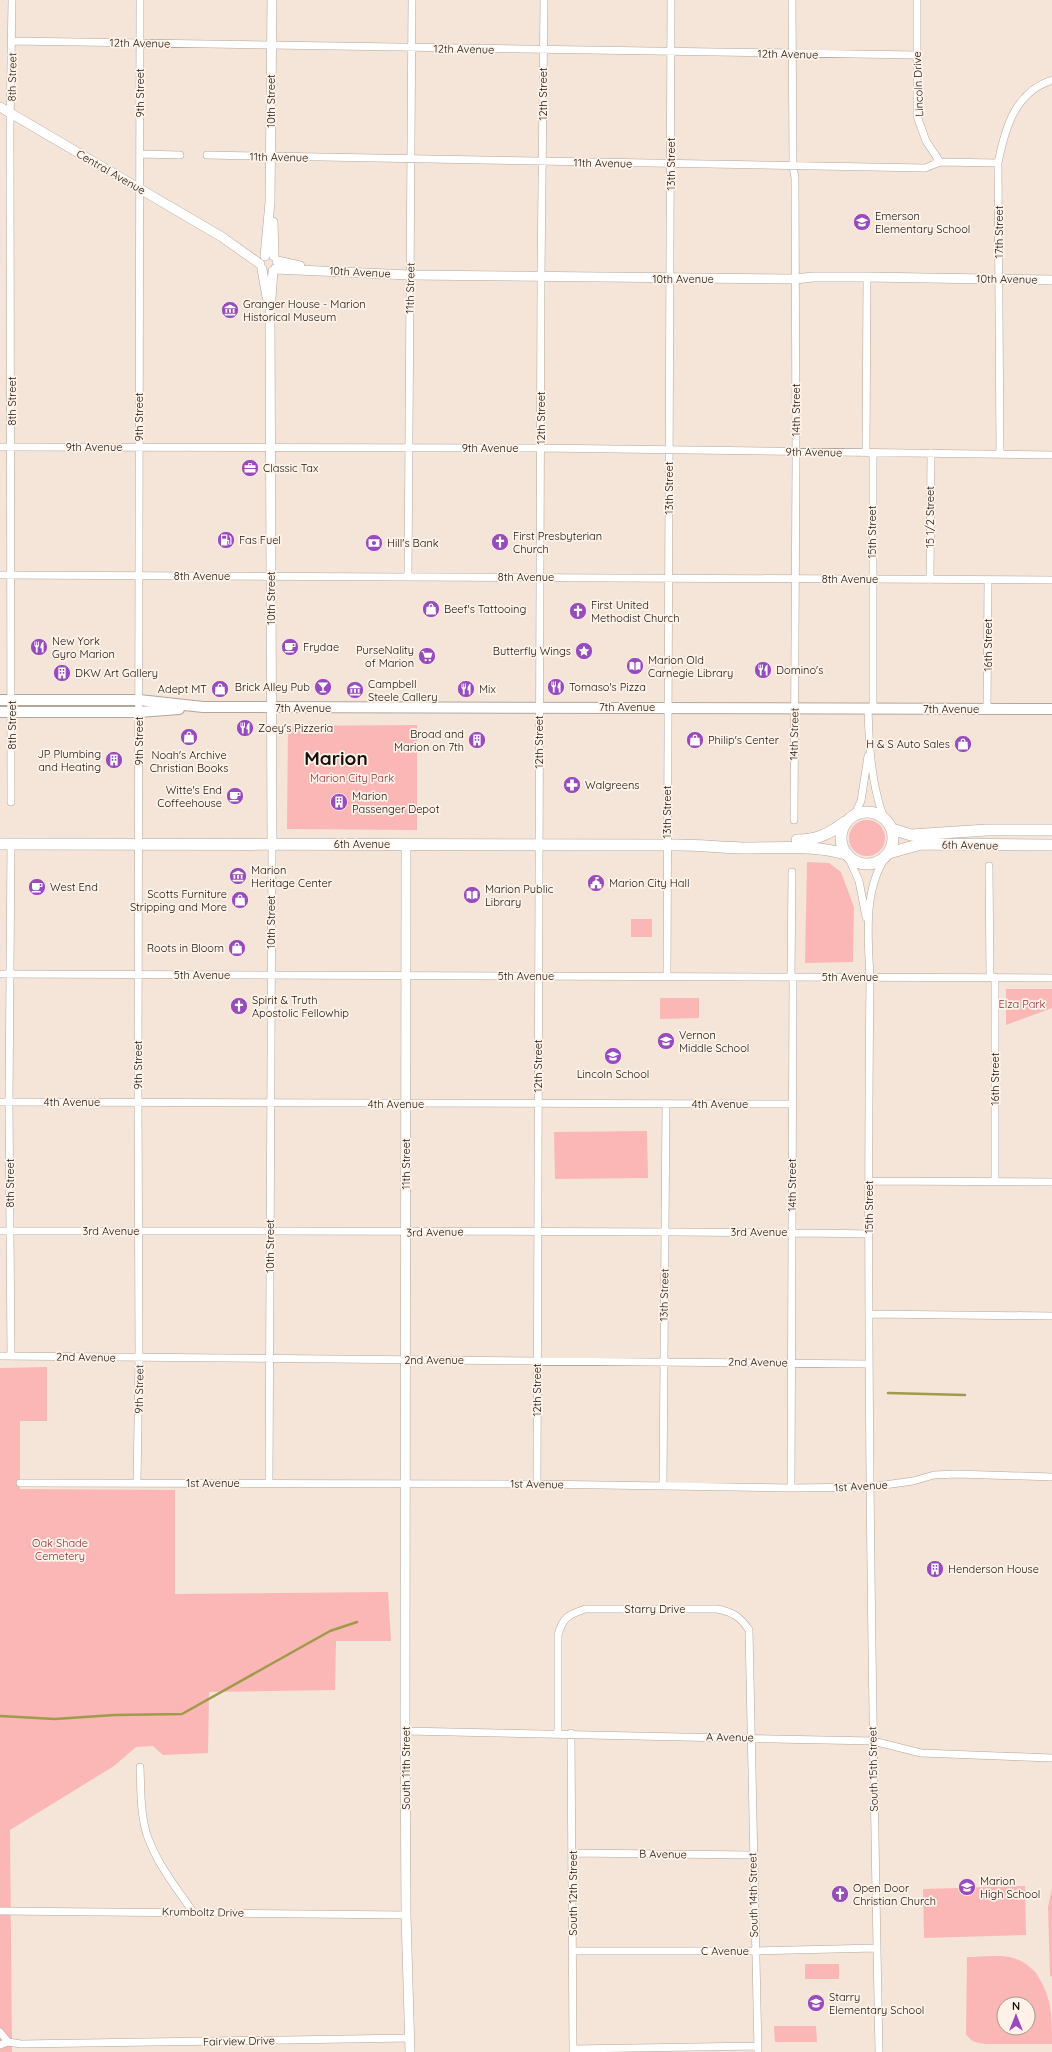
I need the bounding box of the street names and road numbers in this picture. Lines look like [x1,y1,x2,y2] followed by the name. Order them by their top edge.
[109,35,171,51] street label: 12th Avenue
[433,41,495,57] street label: 12th Avenue
[757,46,819,62] street label: 12th Avenue
[910,51,926,117] street label: Lincoln Drive
[5,52,19,102] street label: 8th Street
[536,67,550,121] street label: 12th Street
[133,68,147,118] street label: 9th Street
[264,74,278,128] street label: 10th Street
[664,137,678,190] street label: 13th Street
[74,147,148,197] street label: Central Avenue
[250,149,308,165] street label: 11th Avenue
[574,155,632,171] street label: 11th Avenue
[992,205,1006,258] street label: 17th Street
[403,262,417,314] street label: 11th Street
[329,263,391,281] street label: 10th Avenue
[976,271,1038,287] street label: 10th Avenue
[652,272,714,286] street label: 10th Avenue
[5,376,19,425] street label: 8th Street
[789,383,803,436] street label: 14th Street
[534,391,548,445] street label: 12th Street
[132,392,146,442] street label: 9th Street
[66,440,122,454] street label: 9th Avenue
[462,441,518,455] street label: 9th Avenue
[786,445,842,459] street label: 9th Avenue
[662,461,676,514] street label: 13th Street
[923,486,937,548] street label: 15 1/2 Street
[865,505,879,559] street label: 15th Street
[174,569,230,583] street label: 8th Avenue
[498,570,554,584] street label: 8th Avenue
[264,571,278,625] street label: 10th Street
[822,572,878,586] street label: 8th Avenue
[981,618,995,672] street label: 16th Street
[5,700,19,749] street label: 8th Street
[599,700,655,714] street label: 7th Avenue
[275,701,331,715] street label: 7th Avenue
[923,702,979,716] street label: 7th Avenue
[787,707,801,760] street label: 14th Street
[532,715,546,769] street label: 12th Street
[132,716,146,766] street label: 9th Street
[660,785,674,838] street label: 13th Street
[334,837,390,851] street label: 6th Avenue
[942,838,998,852] street label: 6th Avenue
[264,895,278,949] street label: 10th Street
[174,968,230,982] street label: 5th Avenue
[498,969,554,983] street label: 5th Avenue
[822,970,878,984] street label: 5th Avenue
[531,1039,545,1093] street label: 12th Street
[131,1040,145,1090] street label: 9th Street
[988,1052,1002,1106] street label: 16th Street
[44,1095,100,1109] street label: 4th Avenue
[368,1097,424,1111] street label: 4th Avenue
[692,1097,748,1111] street label: 4th Avenue
[399,1138,413,1190] street label: 11th Street
[3,1158,17,1207] street label: 8th Street
[785,1158,799,1211] street label: 14th Street
[862,1180,876,1234] street label: 15th Street
[263,1219,277,1273] street label: 10th Street
[82,1224,140,1238] street label: 3rd Avenue
[406,1225,464,1239] street label: 3rd Avenue
[730,1225,788,1239] street label: 3rd Avenue
[657,1268,671,1322] street label: 13th Street
[56,1349,116,1365] street label: 2nd Avenue
[404,1353,464,1367] street label: 2nd Avenue
[728,1354,788,1370] street label: 2nd Avenue
[530,1363,544,1417] street label: 12th Street
[132,1364,146,1414] street label: 9th Street
[186,1476,240,1490] street label: 1st Avenue
[510,1477,564,1491] street label: 1st Avenue
[834,1478,888,1494] street label: 1st Avenue
[625,1602,685,1616] street label: Starry Drive
[399,1726,413,1810] street label: South 11th Street
[865,1726,881,1812] street label: South 15th Street
[706,1730,754,1744] street label: A Avenue
[639,1847,687,1861] street label: B Avenue
[566,1850,580,1936] street label: South 12th Street
[745,1852,761,1938] street label: South 14th Street
[162,1904,244,1920] street label: Krumboltz Drive
[701,1944,749,1958] street label: C Avenue
[203,2033,275,2049] street label: Fairview Drive

